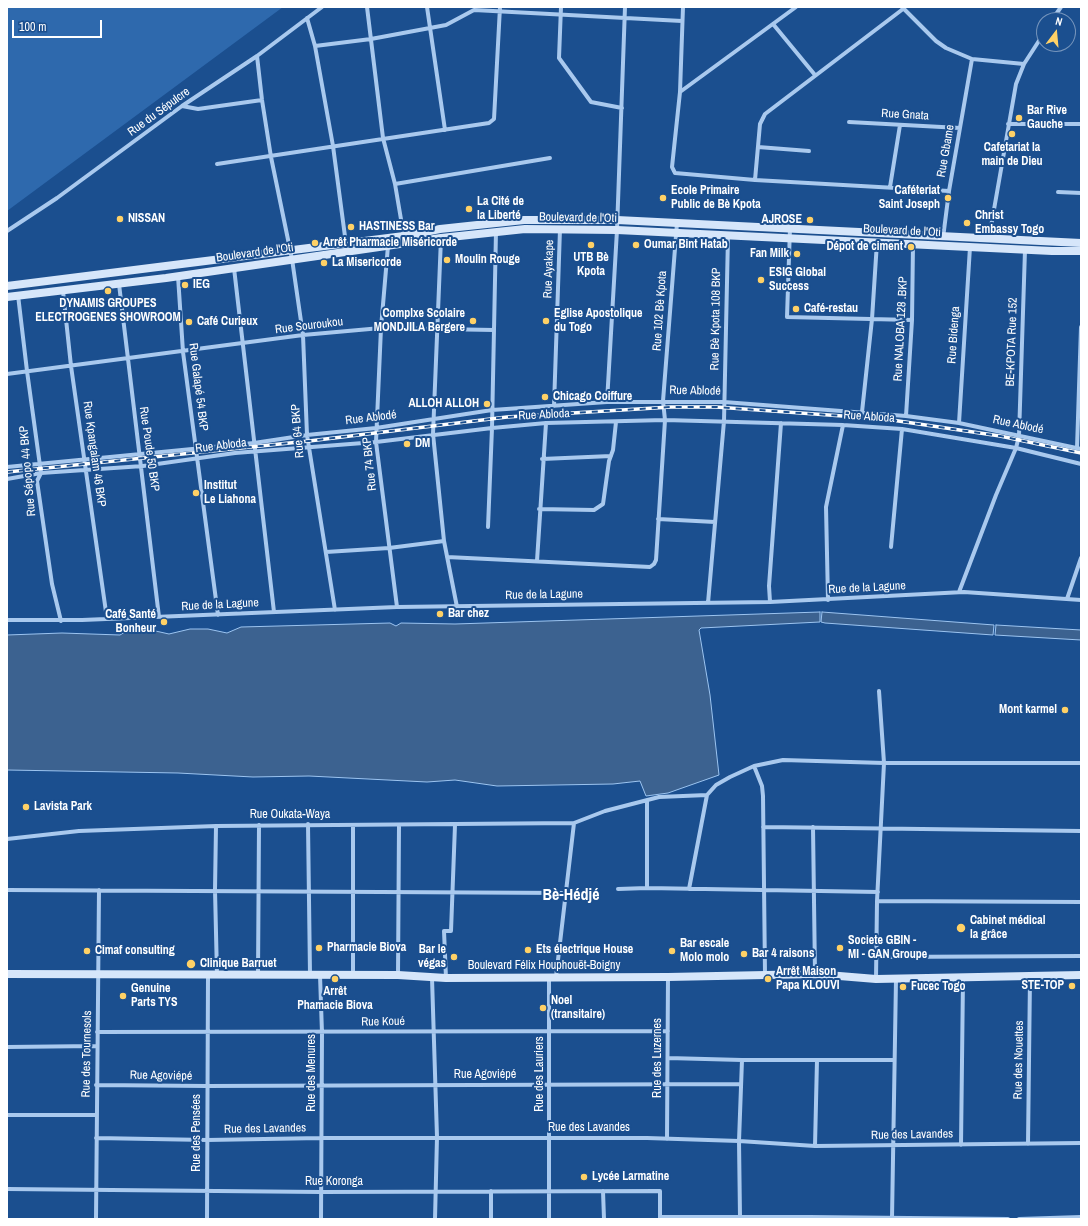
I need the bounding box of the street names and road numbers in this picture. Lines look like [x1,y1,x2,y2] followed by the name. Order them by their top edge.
[125,85,193,139] street label: Rue du Sépulcre
[881,107,929,123] street label: Rue Gnata
[934,124,958,178] street label: Rue Gbame
[539,210,617,226] street label: Boulevard de l'Oti
[863,222,941,240] street label: Boulevard de l'Oti
[541,239,557,299] street label: Rue Ayakape
[215,240,295,266] street label: Boulevard de l'Oti
[708,267,724,371] street label: Rue Bè Kpota 108 BKP
[650,270,670,352] street label: Rue 102 Bè Kpota
[891,276,911,382] street label: Rue NALOBA 128 .BKP
[1003,297,1021,387] street label: BE-KPOTA Rue 152
[945,306,963,364] street label: Rue Bidenga
[274,315,344,337] street label: Rue Souroukou
[185,342,211,432] street label: Rue Galapé 54 BKP
[669,383,721,399] street label: Rue Ablodé
[79,400,109,508] street label: Rue Kpangalam 46 BKP
[288,403,308,459] street label: Rue 64 BKP
[136,406,162,492] street label: Rue Poude 50 BKP
[518,406,570,424] street label: Rue Abloda
[345,408,397,428] street label: Rue Ablodé
[843,408,895,426] street label: Rue Abloda
[991,413,1045,437] street label: Rue Ablodé
[17,425,39,517] street label: Rue Sépopo 44 BKP
[195,436,247,456] street label: Rue Abloda
[360,436,380,492] street label: Rue 74 BKP
[828,579,906,597] street label: Rue de la Lagune
[505,587,583,603] street label: Rue de la Lagune
[181,596,259,614] street label: Rue de la Lagune
[250,808,330,822] street label: Rue Oukata-Waya
[468,959,620,973] street label: Boulevard Félix Houphouët-Boigny
[79,1010,95,1098] street label: Rue des Tournesols
[361,1014,405,1030] street label: Rue Koué
[651,1018,665,1098] street label: Rue des Luzernes
[1011,1020,1027,1100] street label: Rue des Nouettes
[305,1034,319,1112] street label: Rue des Menures
[533,1036,547,1112] street label: Rue des Lauriers
[130,1068,192,1084] street label: Rue Agoviépé
[454,1068,516,1082] street label: Rue Agoviépé
[190,1094,204,1172] street label: Rue des Pensées
[224,1121,306,1137] street label: Rue des Lavandes
[548,1121,630,1135] street label: Rue des Lavandes
[871,1127,953,1143] street label: Rue des Lavandes
[305,1175,363,1189] street label: Rue Koronga

